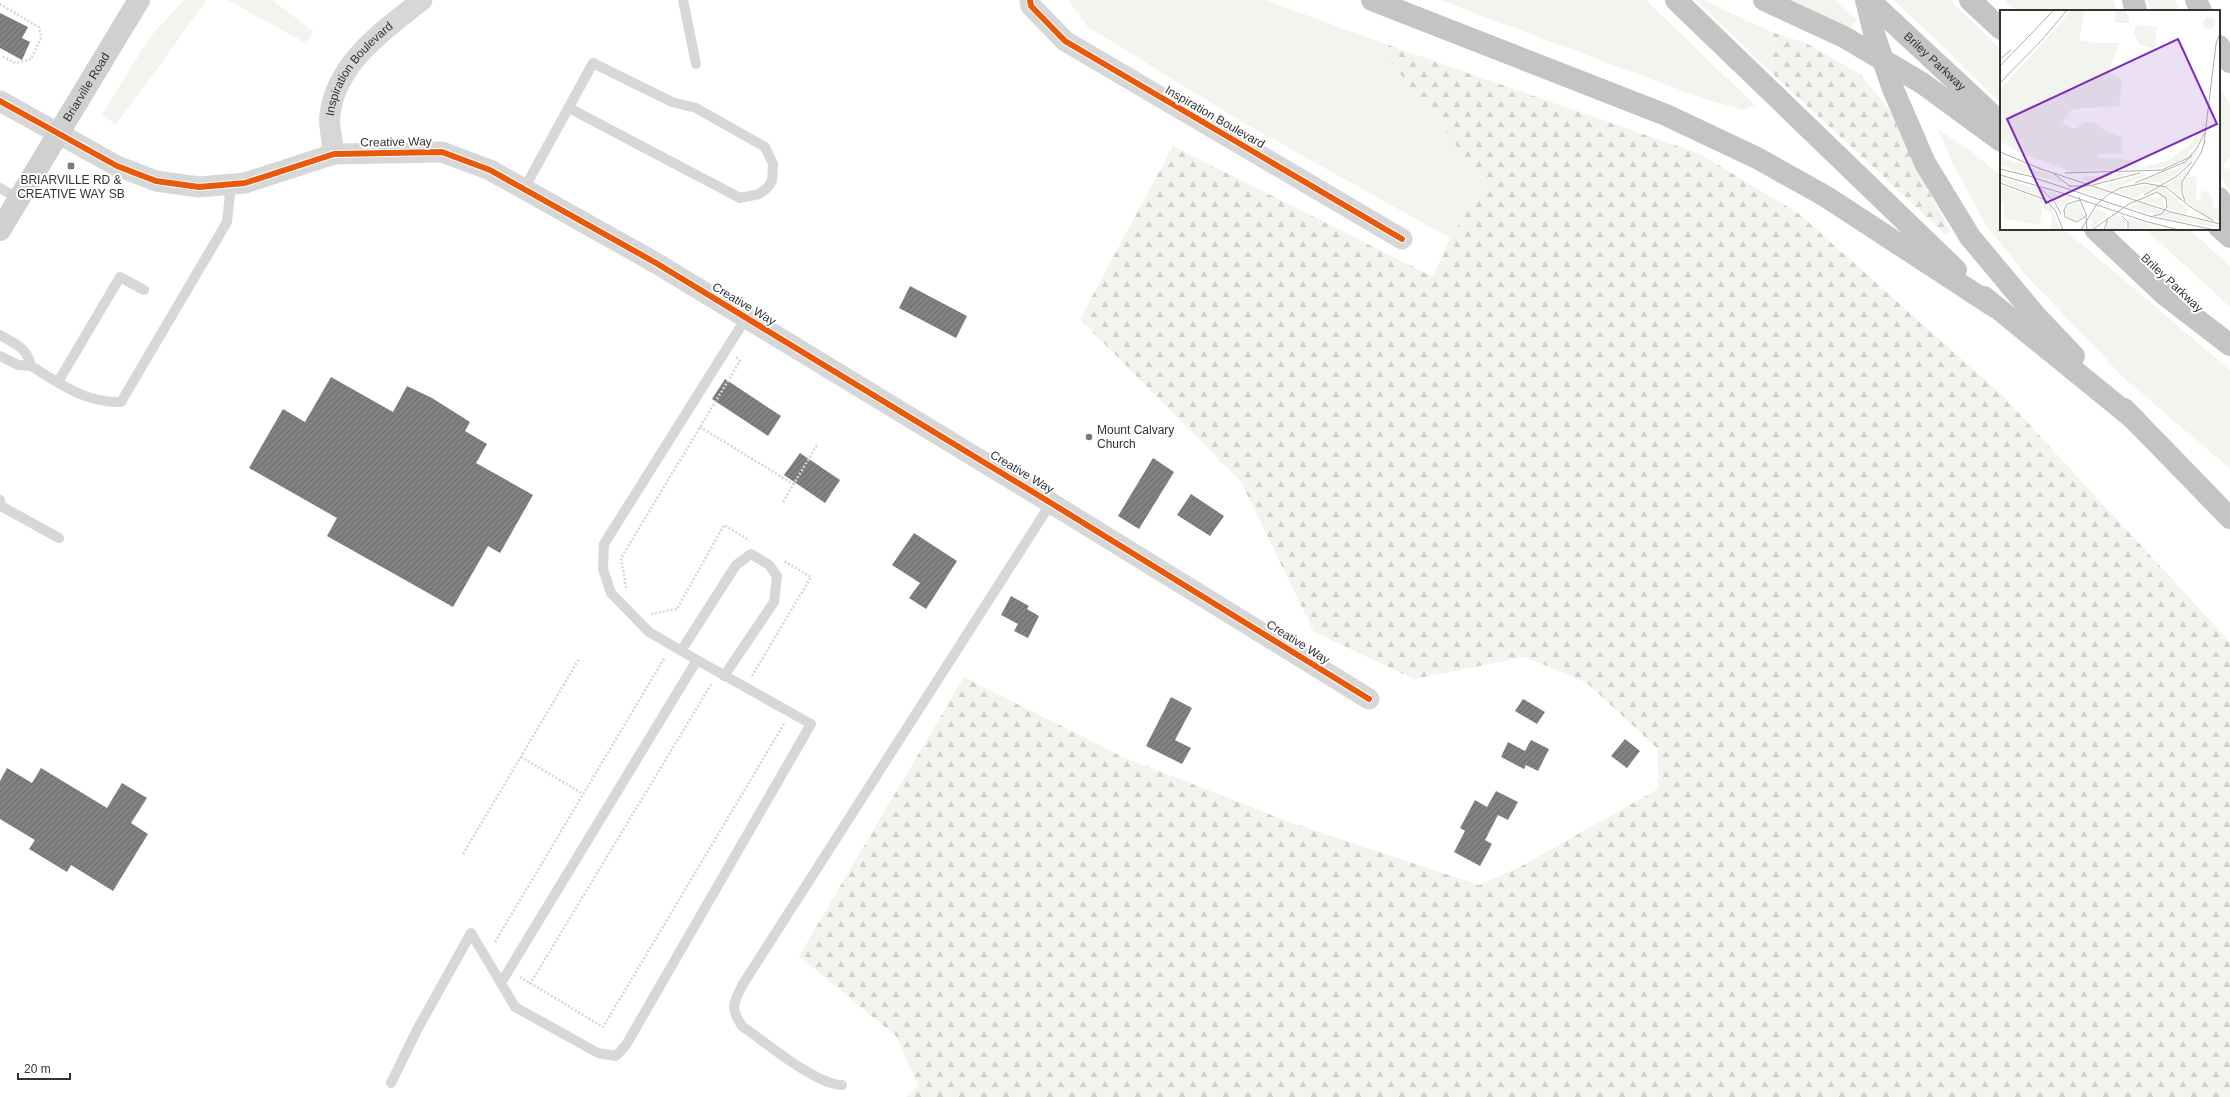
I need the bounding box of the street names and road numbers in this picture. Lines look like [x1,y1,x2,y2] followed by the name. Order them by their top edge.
[323,19,396,117] street label: Inspiration Boulevard
[1901,29,1969,94] street label: Briley Parkway
[60,50,113,124] street label: Briarville Road
[1163,83,1267,151] street label: Inspiration Boulevard
[360,134,432,150] street label: Creative Way
[2138,251,2206,315] street label: Briley Parkway
[710,280,778,328] street label: Creative Way
[988,448,1056,496] street label: Creative Way
[1264,617,1332,667] street label: Creative Way

